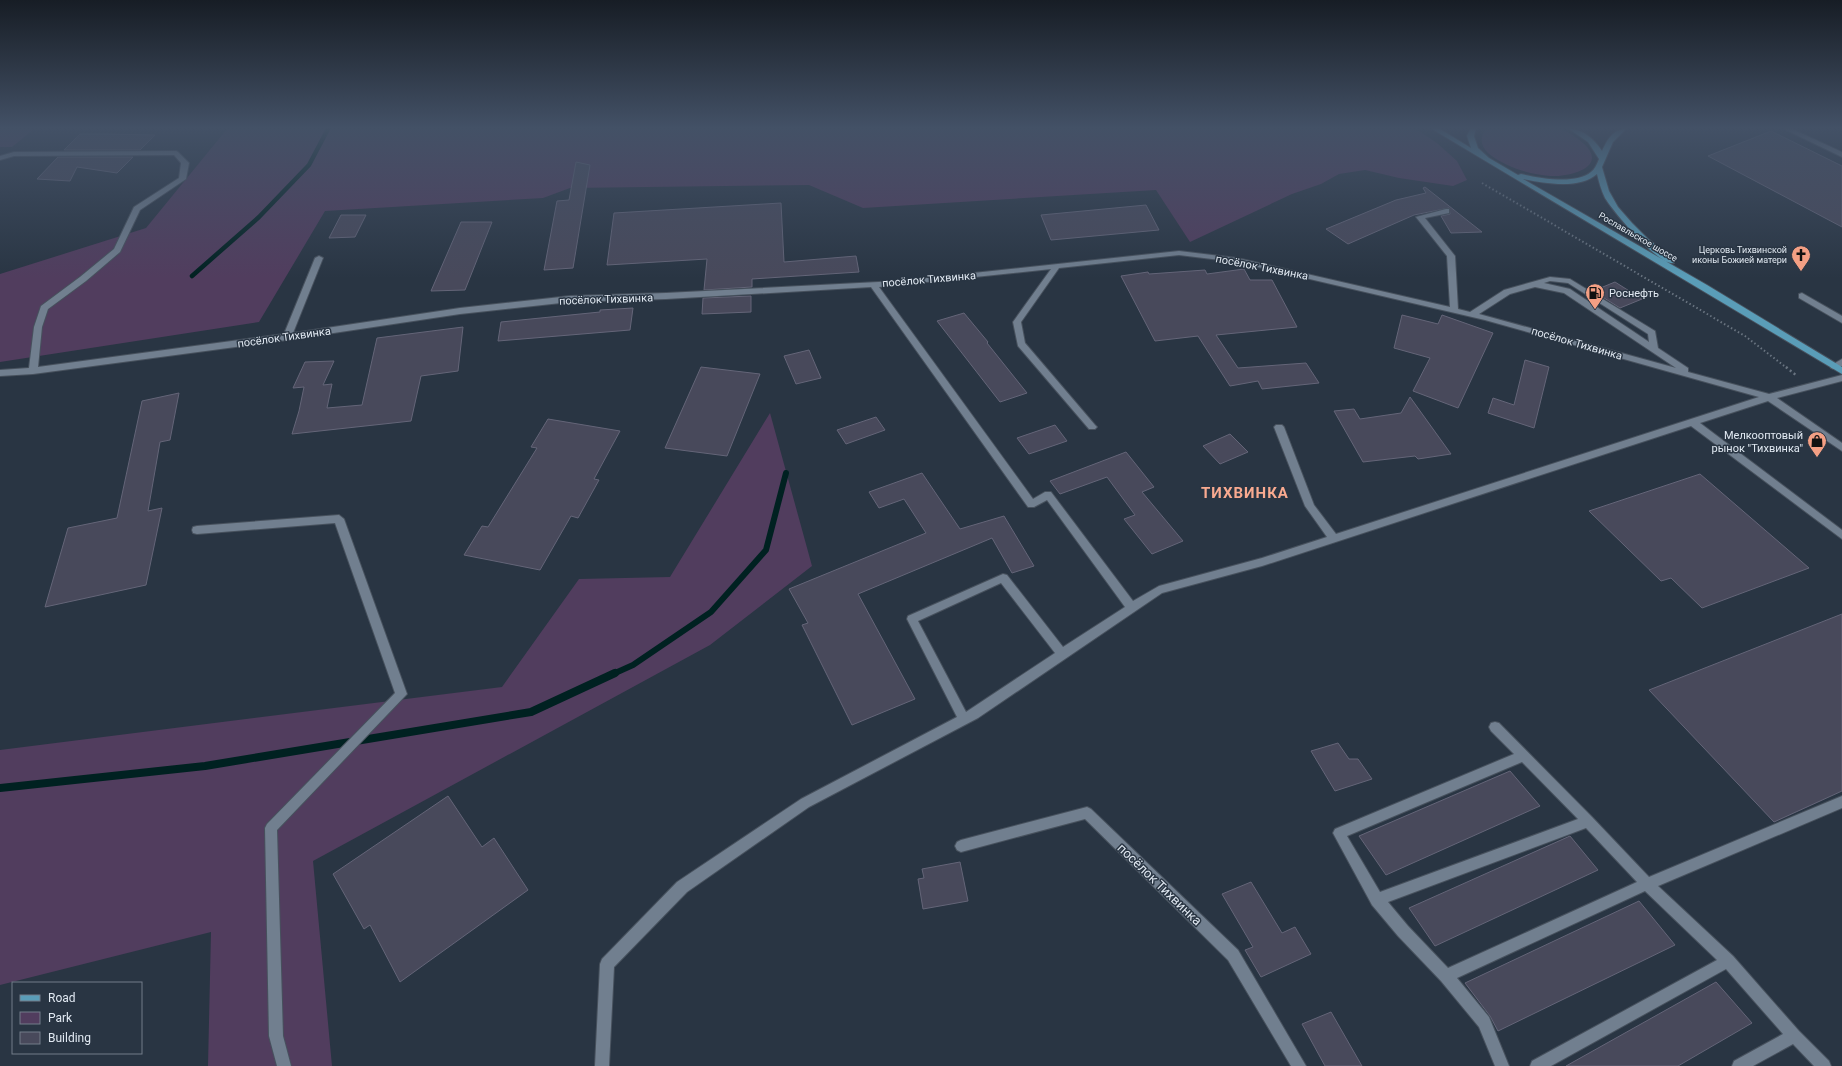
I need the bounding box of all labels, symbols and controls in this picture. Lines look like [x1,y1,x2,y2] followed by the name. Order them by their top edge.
[1597,210,1679,264] street label: Рославльское шоссе
[1790,244,1812,272] church icon: Церковь Тихвинской иконы Божией матери
[1692,245,1787,265] place label: Церковь Тихвинской иконы Божией матери
[1215,252,1309,283] street label: посёлок Тихвинка
[882,269,976,290] street label: посёлок Тихвинка
[1584,282,1606,310] fuel station icon: Роснефть
[1609,287,1659,300] place label: Роснефть
[559,291,653,308] street label: посёлок Тихвинка
[1530,324,1624,363] street label: посёлок Тихвинка
[237,325,332,350] street label: посёлок Тихвинка
[1712,429,1803,455] place label: Мелкооптовый рынок "Тихвинка"
[1806,430,1828,458] shop icon: Мелкооптовый рынок "Тихвинка"
[1201,484,1289,502] district label: ТИХВИНКА
[1114,840,1205,928] street label: посёлок Тихвинка
[12,982,142,1054] legend
[48,991,76,1005] text: Road
[48,1011,73,1025] text: Park
[48,1031,91,1045] text: Building

